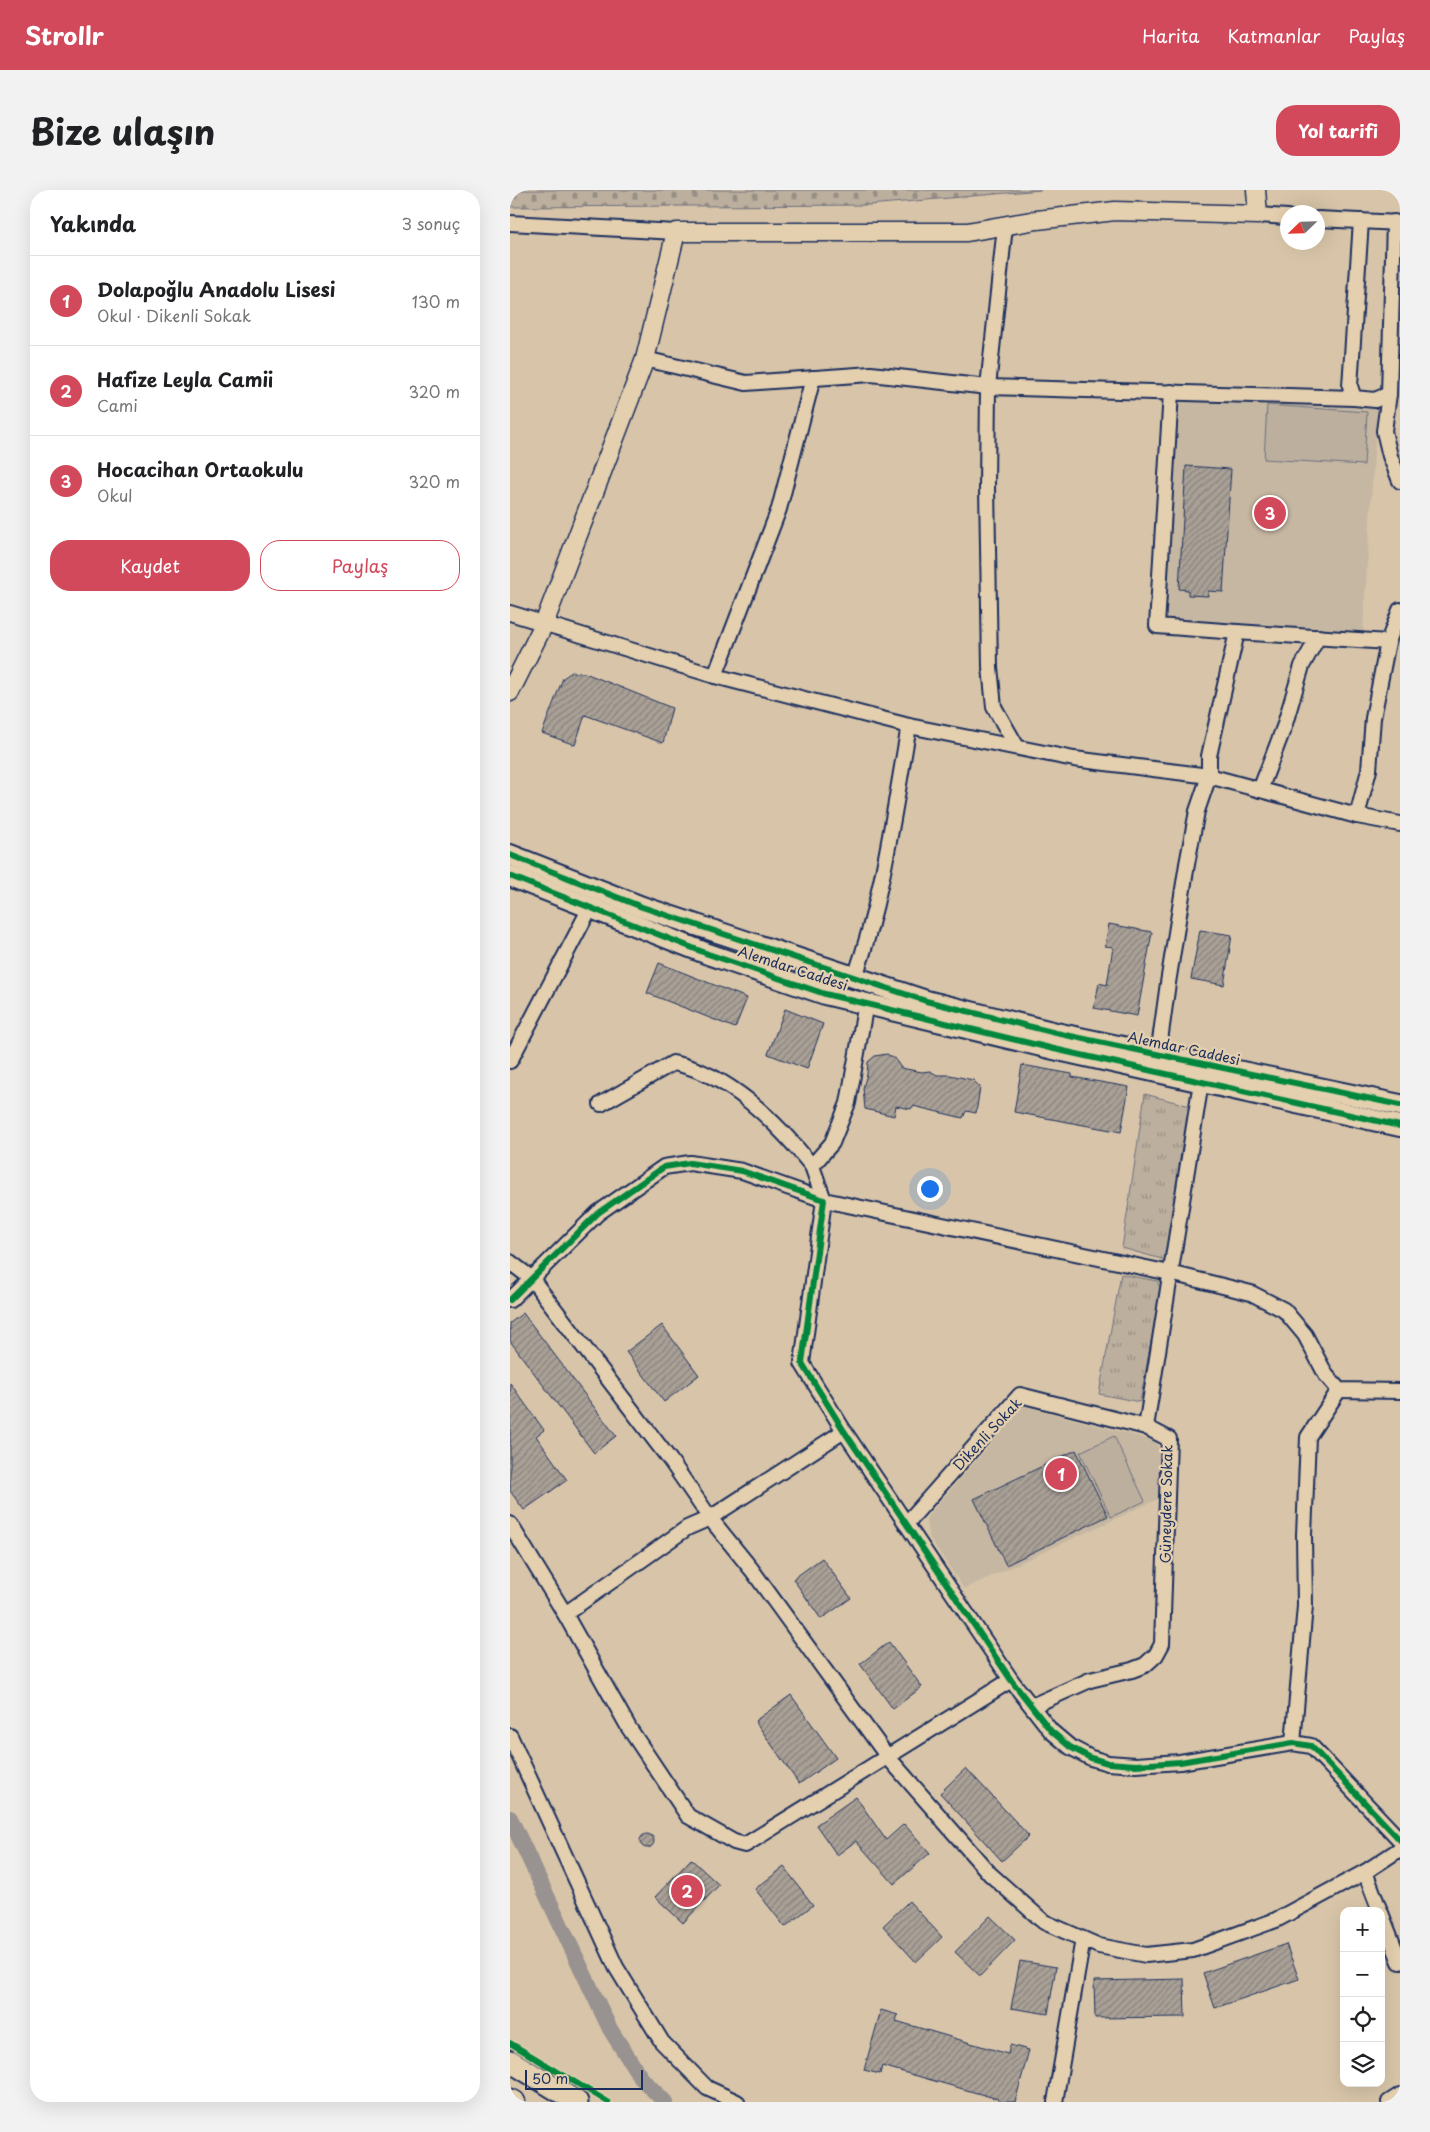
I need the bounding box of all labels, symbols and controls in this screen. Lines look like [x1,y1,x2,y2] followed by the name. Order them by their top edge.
[25,17,104,53] text: Strollr
[1142,22,1199,49] text: Harita
[1227,22,1320,49] text: Katmanlar
[1348,22,1405,49] text: Paylaş
[30,104,215,157] text: Bize ulaşın
[1276,105,1400,156] button: Yol tarifi
[1280,205,1325,250] north arrow
[50,207,136,239] text: Yakında
[401,211,460,235] text: 3 sonuç
[97,275,335,303] text: Dolapoğlu Anadolu Lisesi
[62,289,70,313] text: 1
[412,289,460,313] text: 130 m
[97,303,251,327] text: Okul · Dikenli Sokak
[97,365,273,393] text: Hafize Leyla Camii
[60,379,72,403] text: 2
[409,379,460,403] text: 320 m
[97,393,138,417] text: Cami
[97,455,304,483] text: Hocacihan Ortaokulu
[61,469,71,493] text: 3
[409,469,460,493] text: 320 m
[97,483,132,507] text: Okul
[1254,494,1286,532] pin: 3
[50,540,250,591] button: Kaydet
[260,540,460,591] button: Paylaş
[735,940,851,996] street label: Alemdar Caddesi
[1126,1026,1242,1070] street label: Alemdar Caddesi
[917,1176,943,1202] your location
[948,1393,1026,1475] street label: Dikenli Sokak
[1154,1445,1178,1563] street label: Güneydere Sokak
[1045,1455,1077,1493] pin: 1
[671,1872,703,1910] pin: 2
[1340,1907,1385,2087] map controls
[1340,1907,1385,1952] button: +
[1340,1952,1385,1997] button: −
[1340,1997,1385,2042] button: locate
[1340,2042,1385,2087] button: layers
[525,2067,642,2090] scale bar
[532,2068,568,2089] text: 50 m

